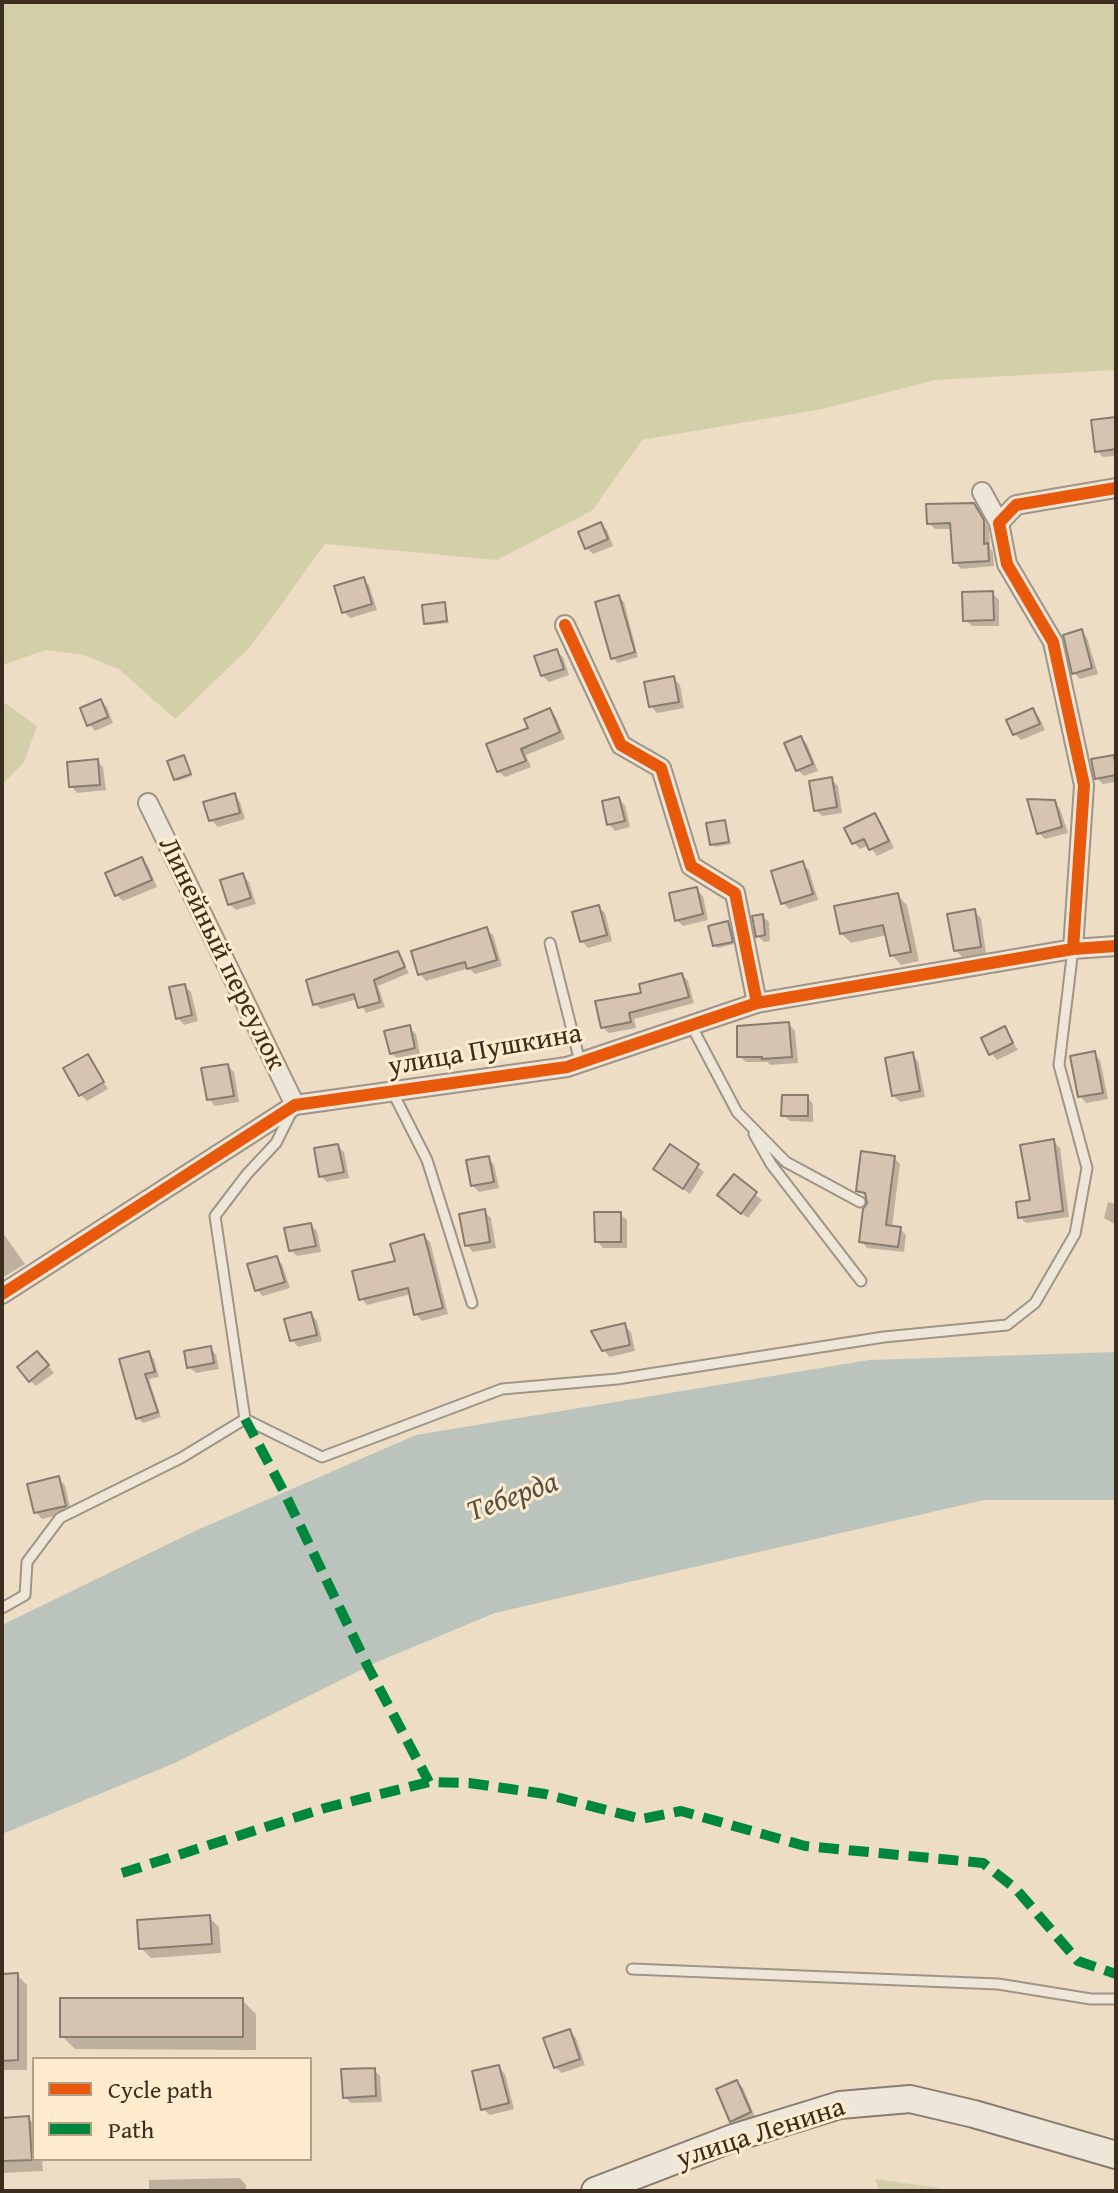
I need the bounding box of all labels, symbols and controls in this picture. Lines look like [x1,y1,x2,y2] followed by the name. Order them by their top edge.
[150,832,292,1076] street label: Линейный переулок
[386,1017,584,1085] street label: улица Пушкина
[463,1465,563,1531] water label: Теберда
[32,2057,312,2161] legend
[108,2072,213,2107] text: Cycle path
[673,2091,849,2177] street label: улица Ленина
[108,2112,154,2147] text: Path

